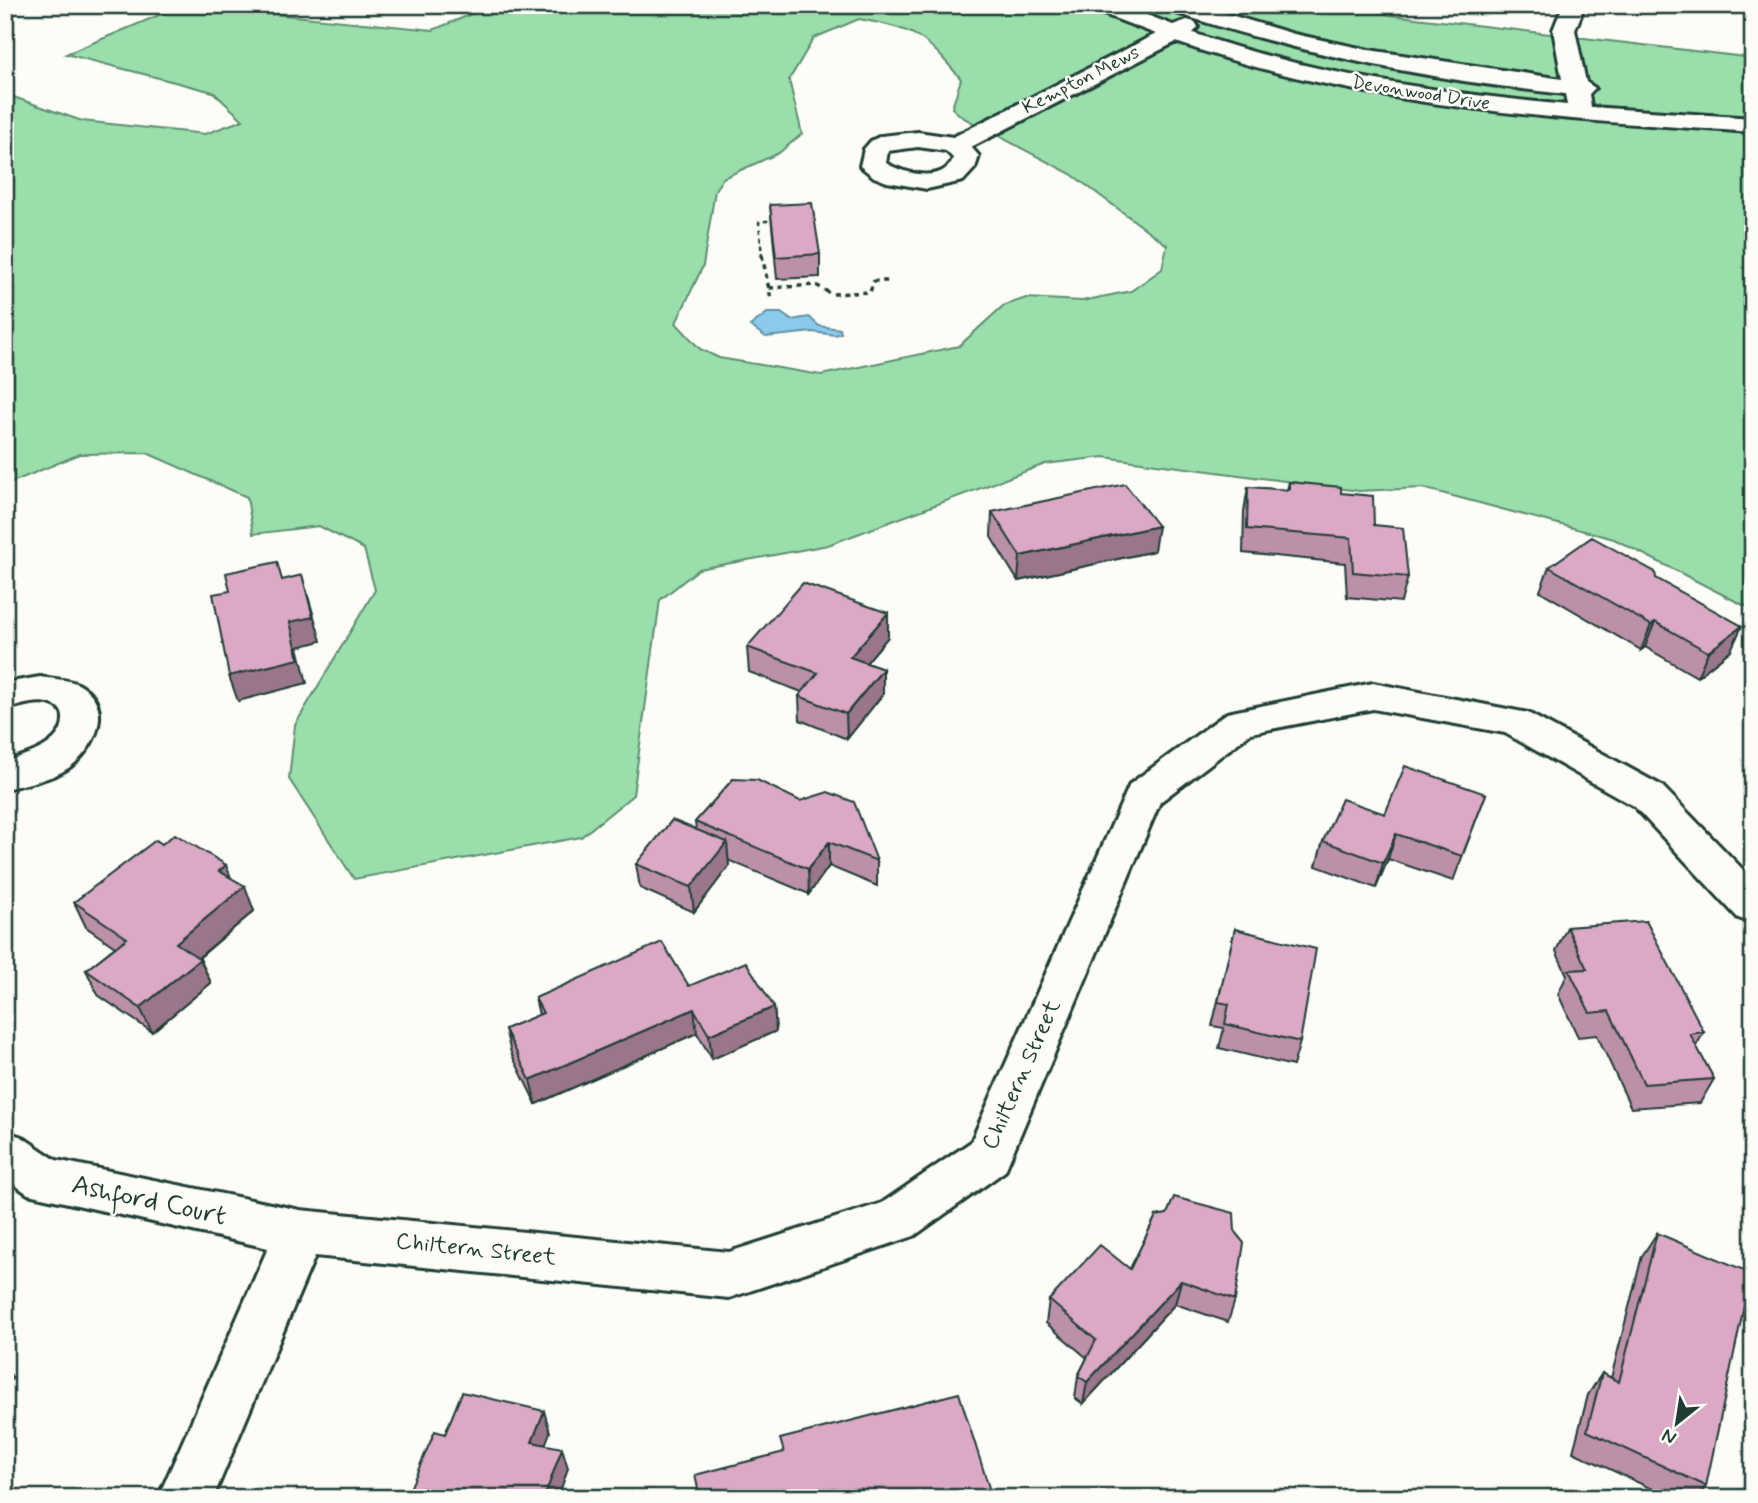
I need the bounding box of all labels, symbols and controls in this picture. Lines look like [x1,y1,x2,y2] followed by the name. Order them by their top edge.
[1018,40,1144,120] street label: Kempton Mews
[1350,70,1492,116] street label: Devonwood Drive
[976,995,1069,1155] street label: Chiltern Street
[68,1167,230,1237] street label: Ashford Court
[394,1227,558,1273] street label: Chiltern Street
[1642,1388,1712,1458] north arrow
[1658,1422,1681,1450] text: N

